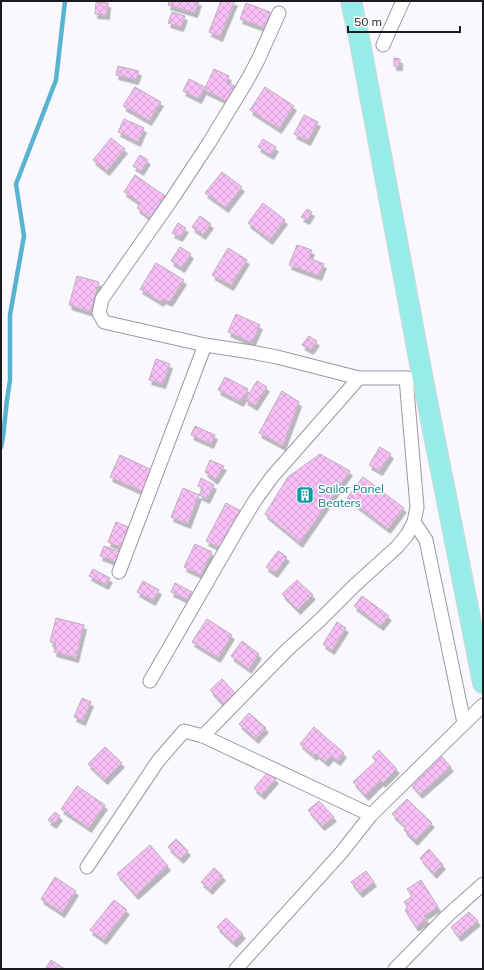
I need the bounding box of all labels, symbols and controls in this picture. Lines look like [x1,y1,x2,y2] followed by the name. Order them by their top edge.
[348,8,460,34] scale bar
[354,14,382,29] text: 50 m
[318,481,384,510] place label: Sailor Panel Beaters
[295,485,315,505] building icon: Sailor Panel Beaters

